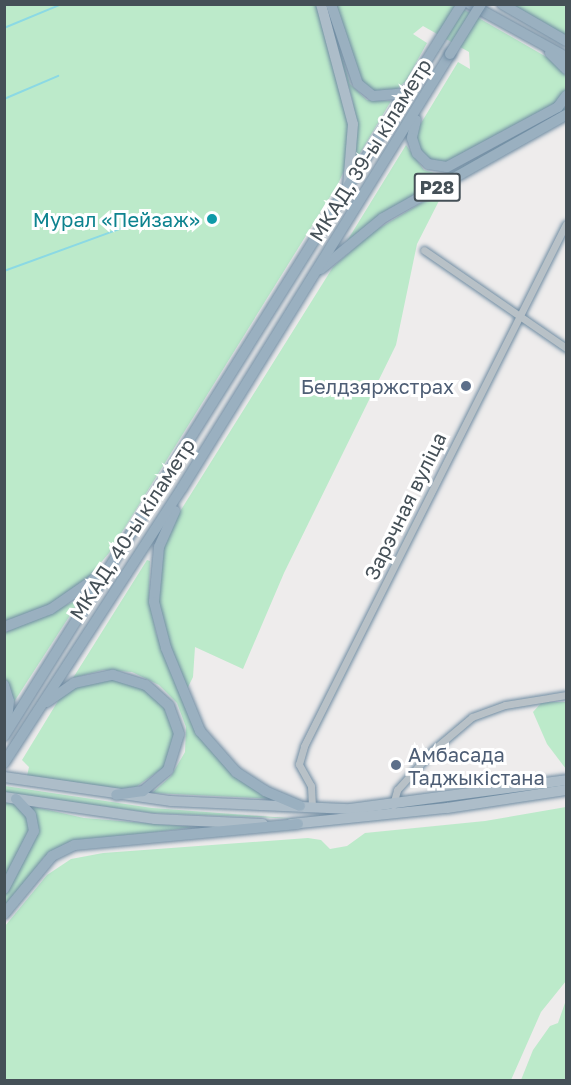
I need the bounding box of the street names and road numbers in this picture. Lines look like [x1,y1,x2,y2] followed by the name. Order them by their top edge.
[304,54,436,246] street label: МКАД, 39-ы кіламетр
[413,172,461,202] road number: Р28
[359,428,451,584] street label: Зарэчная вуліца
[64,434,200,624] street label: МКАД, 40-ы кіламетр

